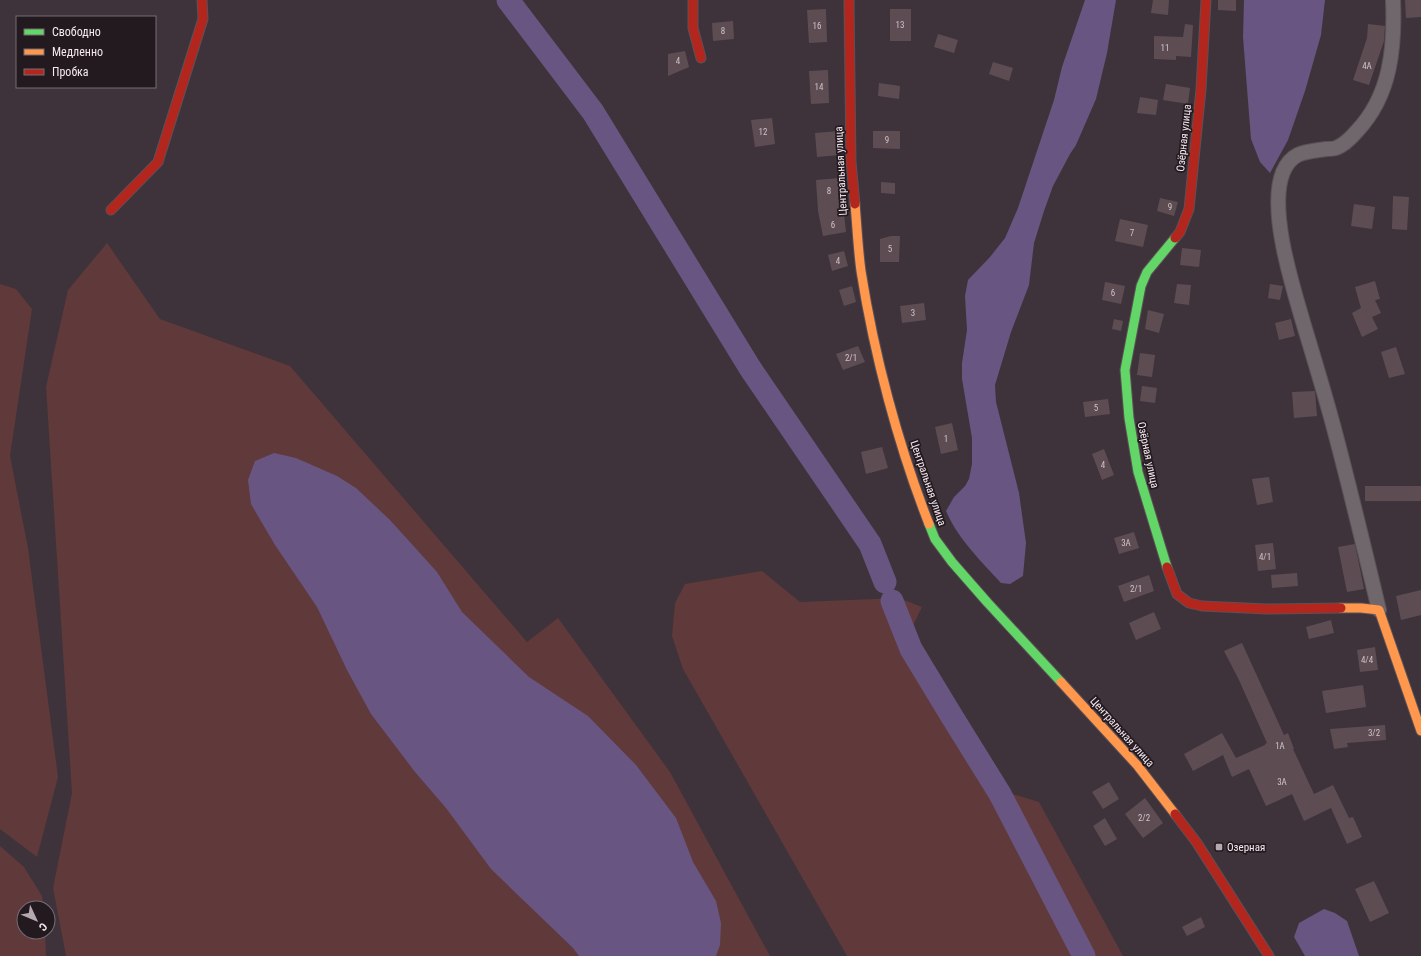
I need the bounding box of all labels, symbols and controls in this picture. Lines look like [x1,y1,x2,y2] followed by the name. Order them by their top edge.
[16,16,156,88] legend
[896,20,904,30] house number: 13
[813,21,821,31] house number: 16
[52,25,101,39] text: Свободно
[721,26,725,36] house number: 8
[1161,43,1169,53] house number: 11
[52,45,103,59] text: Медленно
[676,56,681,66] house number: 4
[1362,61,1372,71] house number: 4А
[52,65,89,79] text: Пробка
[815,82,824,92] house number: 14
[1174,104,1194,172] street label: Озёрная улица
[832,126,850,216] street label: Центральная улица
[759,127,768,137] house number: 12
[885,135,889,145] house number: 9
[827,186,831,196] house number: 8
[1168,202,1172,212] house number: 9
[831,220,835,230] house number: 6
[1130,228,1135,238] house number: 7
[888,244,893,254] house number: 5
[836,256,841,266] house number: 4
[1111,288,1115,298] house number: 6
[911,308,915,318] house number: 3
[845,353,857,363] house number: 2/1
[1094,403,1099,413] house number: 5
[1135,421,1161,489] street label: Озёрная улица
[944,434,948,444] house number: 1
[907,439,949,527] street label: Центральная улица
[1101,460,1106,470] house number: 4
[1121,538,1131,548] house number: 3А
[1259,552,1271,562] house number: 4/1
[1130,584,1142,594] house number: 2/1
[1361,655,1374,665] house number: 4/4
[1087,694,1157,770] street label: Центральная улица
[1368,728,1381,738] house number: 3/2
[1275,741,1285,751] house number: 1А
[1277,777,1287,787] house number: 3А
[1138,813,1151,823] house number: 2/2
[1227,841,1265,854] place label: Озерная
[1214,842,1224,852] marker: Озерная
[16,900,56,940] north arrow
[36,920,50,933] text: С

